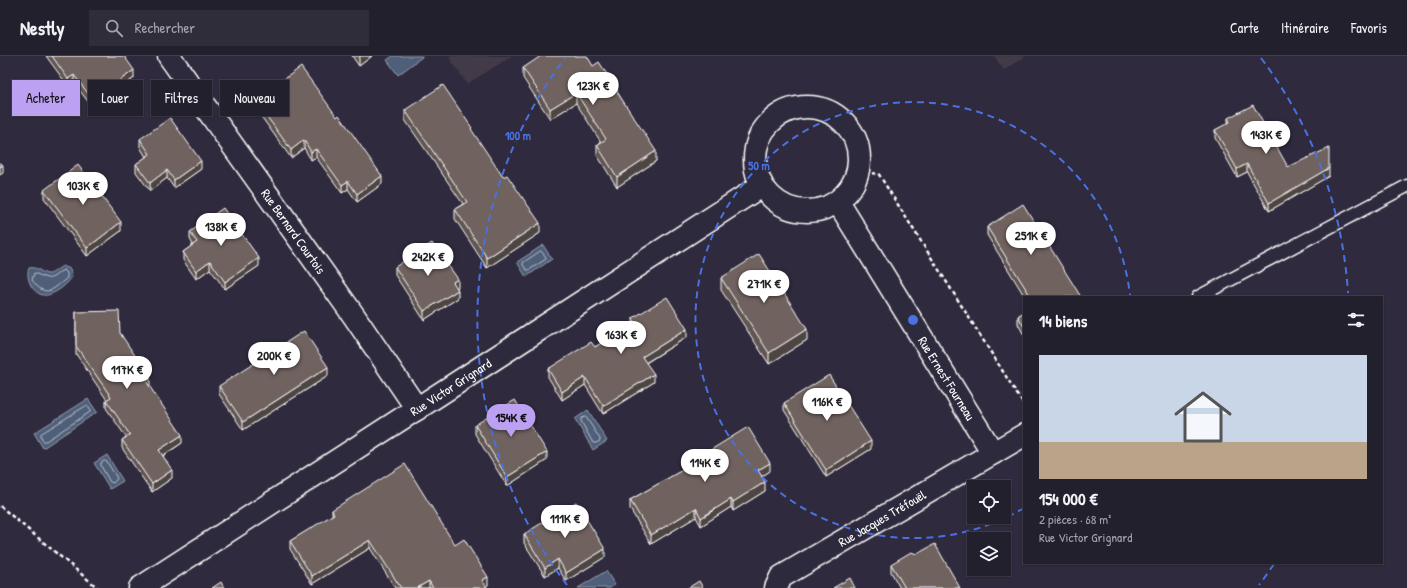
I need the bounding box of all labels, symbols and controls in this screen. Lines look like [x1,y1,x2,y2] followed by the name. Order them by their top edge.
[89,10,369,46] search box
[20,15,65,41] text: Nestly
[103,17,125,39] icon: search
[135,17,195,38] text: Rechercher
[1230,18,1259,37] text: Carte
[1281,18,1329,37] text: Itinéraire
[1351,18,1387,37] text: Favoris
[560,72,626,106] pin: 123K €
[577,76,609,94] text: 123K €
[12,80,80,116] chip: Acheter
[88,80,143,116] chip: Louer
[151,80,212,116] chip: Filtres
[220,80,289,116] chip: Nouveau
[1233,121,1299,155] pin: 143K €
[1250,125,1282,143] text: 143K €
[505,127,531,144] text: 100 m
[748,157,770,174] text: 50 m
[50,172,116,206] pin: 103K €
[67,176,99,194] text: 103K €
[257,185,330,277] street label: Rue Bernard Courtois
[188,213,254,247] pin: 138K €
[205,217,237,235] text: 138K €
[998,222,1064,256] pin: 251K €
[1015,226,1047,244] text: 251K €
[395,243,461,277] pin: 242K €
[411,247,445,265] text: 242K €
[731,270,797,304] pin: 271K €
[747,274,781,292] text: 271K €
[1039,309,1087,332] text: 14 biens
[1345,309,1367,331] icon: filters
[906,313,920,327] centre of rings
[588,321,654,355] pin: 163K €
[605,325,637,343] text: 163K €
[914,333,979,423] street label: Rue Ernest Fourneau
[241,342,307,376] pin: 200K €
[257,346,291,364] text: 200K €
[407,354,495,420] street label: Rue Victor Grignard
[94,356,160,390] pin: 117K €
[111,360,143,378] text: 117K €
[1167,381,1239,453] icon: home
[794,388,860,422] pin: 116K €
[812,392,842,410] text: 116K €
[478,404,544,438] pin: 154K €
[495,408,527,426] text: 154K €
[672,449,738,483] pin: 114K €
[690,453,720,471] text: 114K €
[967,480,1011,576] map controls
[967,480,1011,524] button: locate
[835,485,930,551] street label: Rue Jacques Tréfouël
[1039,487,1098,510] text: 154 000 €
[532,505,598,539] pin: 111K €
[550,509,580,527] text: 111K €
[1039,510,1111,528] text: 2 pièces · 68 m²
[1039,528,1132,546] text: Rue Victor Grignard
[967,532,1011,576] button: layers

